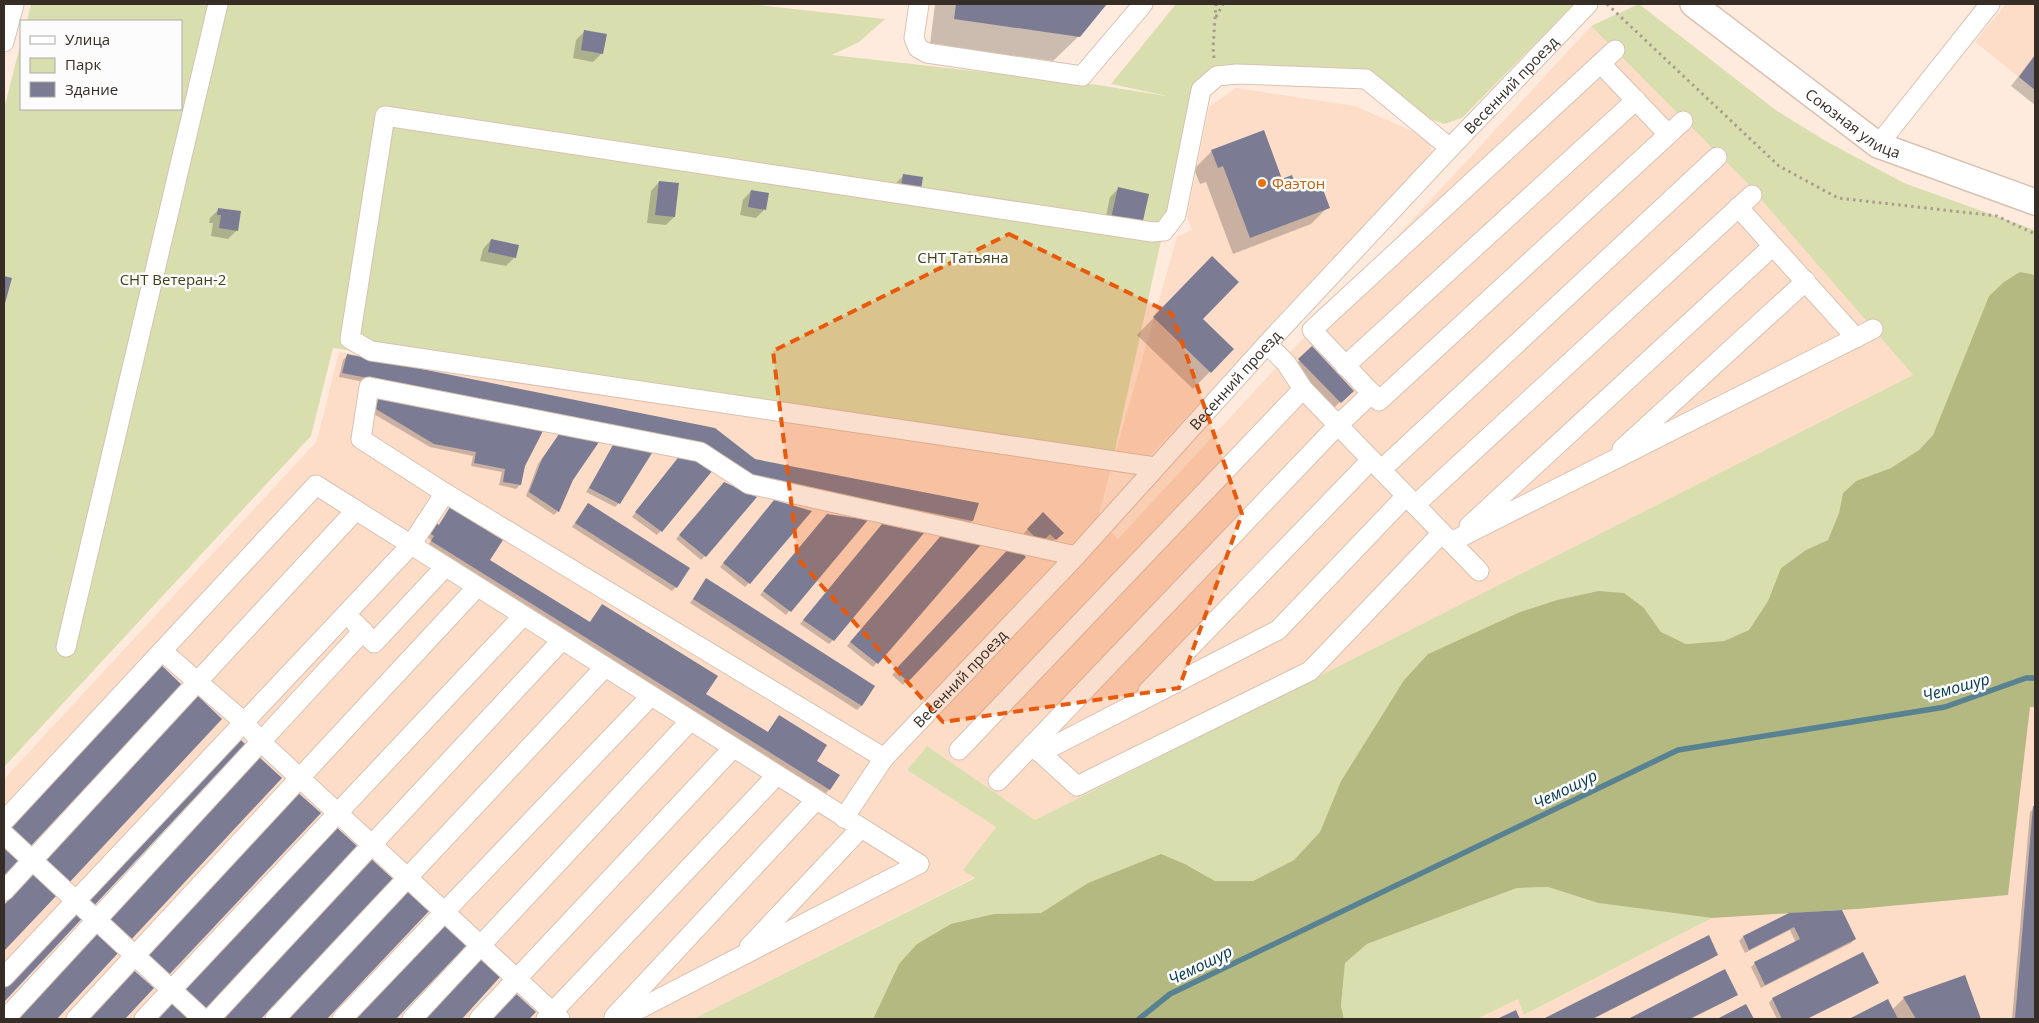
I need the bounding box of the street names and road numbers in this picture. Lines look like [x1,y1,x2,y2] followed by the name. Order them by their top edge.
[1459,31,1562,138] street label: Весенний проезд
[1802,83,1903,162] street label: Союзная улица
[1185,325,1285,434] street label: Весенний проезд
[908,625,1011,731] street label: Весенний проезд

